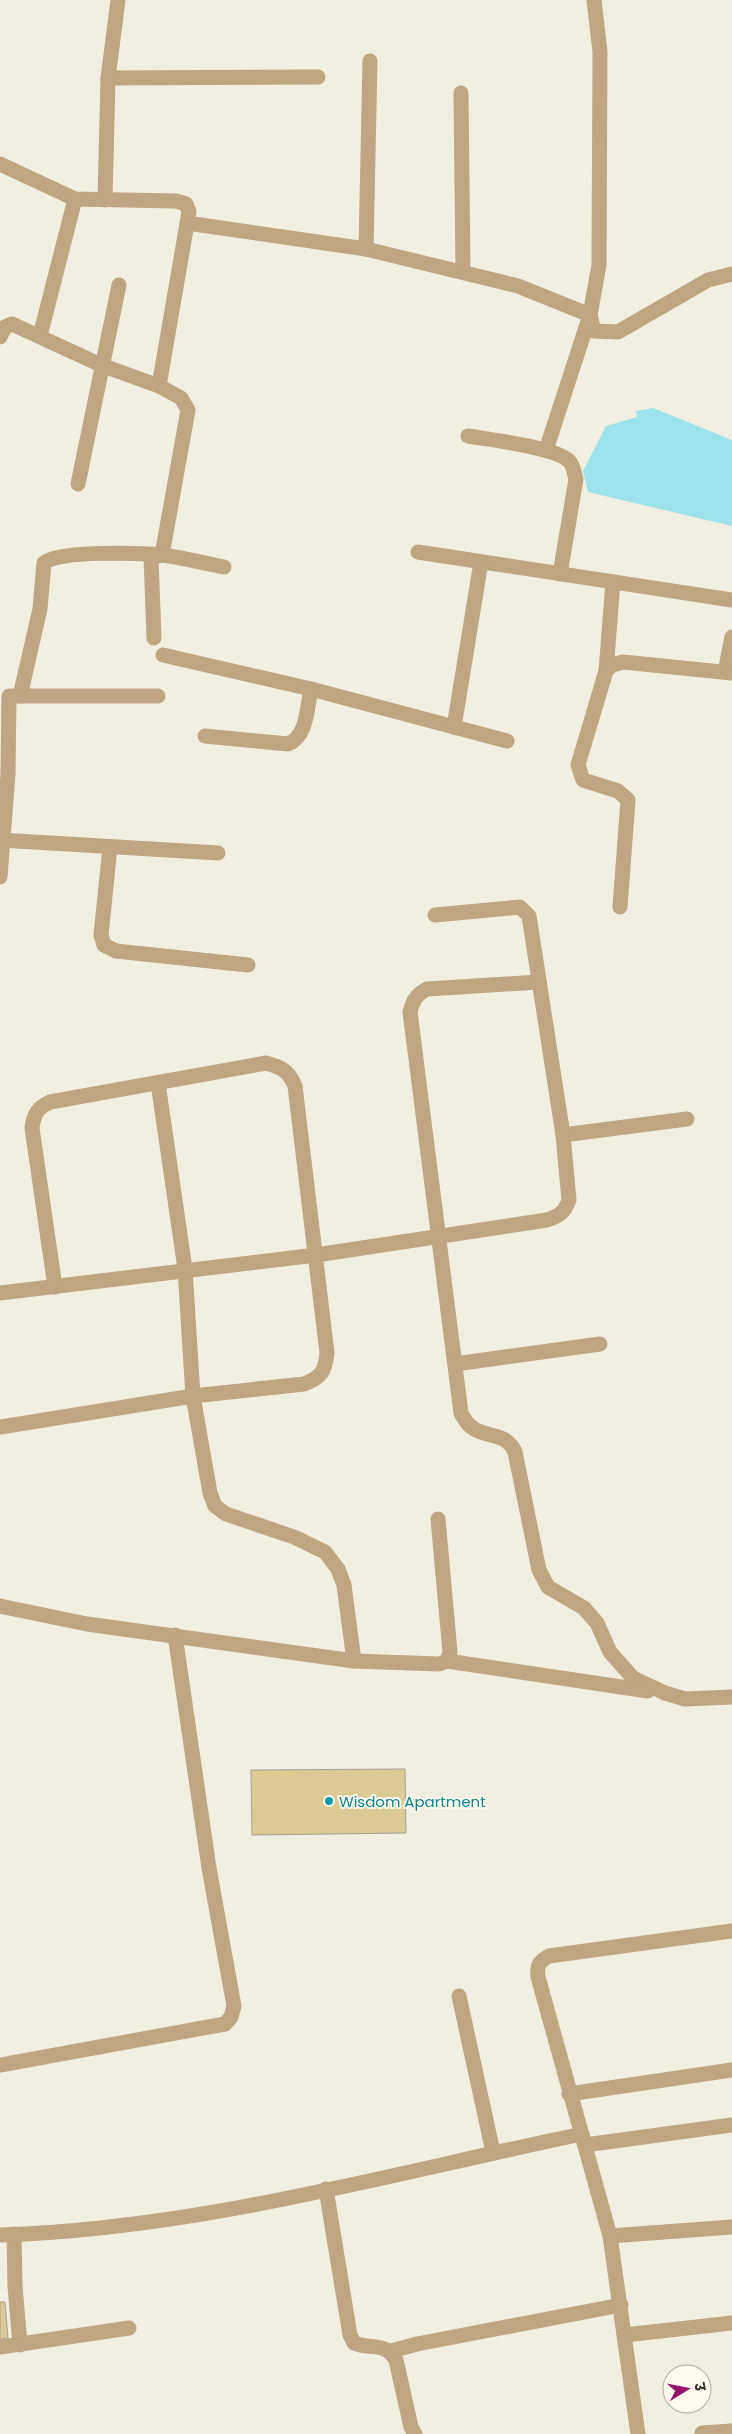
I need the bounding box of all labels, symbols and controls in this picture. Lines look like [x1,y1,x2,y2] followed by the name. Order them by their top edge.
[339,1791,486,1812] place label: Wisdom Apartment
[323,1795,335,1807] marker: Wisdom Apartment
[662,2364,712,2414] north arrow
[689,2380,711,2393] text: उ

